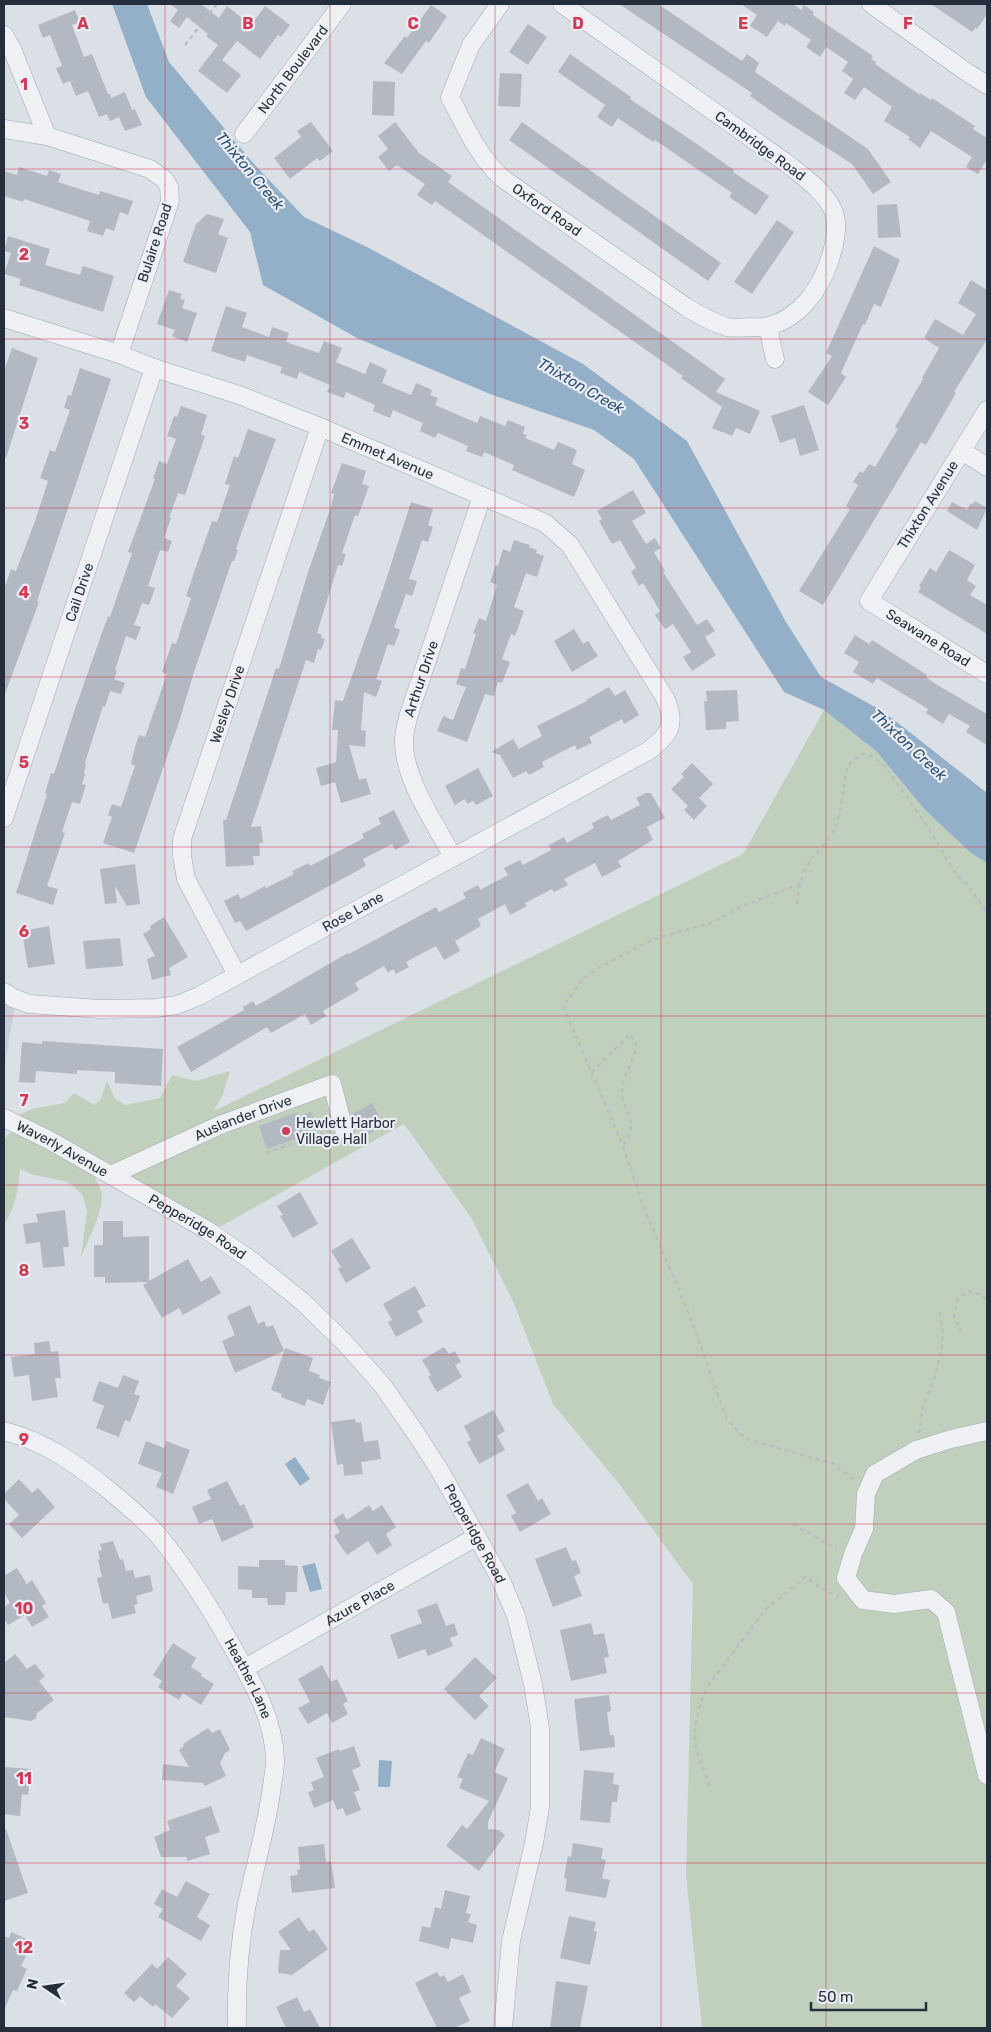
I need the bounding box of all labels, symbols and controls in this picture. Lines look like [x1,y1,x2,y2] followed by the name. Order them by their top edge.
[77,14,89,33] text: A
[242,14,254,33] text: B
[407,14,419,33] text: C
[572,14,584,33] text: D
[738,14,748,33] text: E
[903,14,913,33] text: F
[254,22,331,117] street label: North Boulevard
[20,75,28,94] text: 1
[711,107,809,185] street label: Cambridge Road
[212,128,288,214] water label: Thixton Creek
[509,179,585,240] street label: Oxford Road
[134,201,176,285] street label: Bulaire Road
[19,245,29,264] text: 2
[535,354,627,418] water label: Thixton Creek
[19,414,29,433] text: 3
[339,429,437,483] street label: Emmet Avenue
[894,457,962,552] street label: Thixton Avenue
[62,560,97,624] street label: Cail Drive
[19,583,30,602] text: 4
[883,605,973,670] street label: Seawane Road
[400,638,442,719] street label: Arthur Drive
[206,663,248,746] street label: Wesley Drive
[868,706,951,785] water label: Thixton Creek
[19,753,29,772] text: 5
[319,888,387,936] street label: Rose Lane
[19,922,29,941] text: 6
[19,1091,29,1110] text: 7
[192,1091,294,1144] street label: Auslander Drive
[296,1115,396,1148] place label: Hewlett Harbor Village Hall
[14,1117,112,1181] street label: Waverly Avenue
[280,1125,292,1137] marker: Hewlett Harbor Village Hall
[146,1190,249,1263] street label: Pepperidge Road
[19,1261,30,1280] text: 8
[19,1430,29,1449] text: 9
[440,1481,510,1585] street label: Pepperidge Road
[322,1576,398,1629] street label: Azure Place
[15,1599,34,1618] text: 10
[221,1635,275,1721] street label: Heather Lane
[16,1769,32,1788] text: 11
[15,1938,33,1957] text: 12
[20,1962,70,2012] north arrow
[23,1977,42,1991] text: N
[811,1980,926,2012] scale bar
[818,1988,853,2006] text: 50 m

